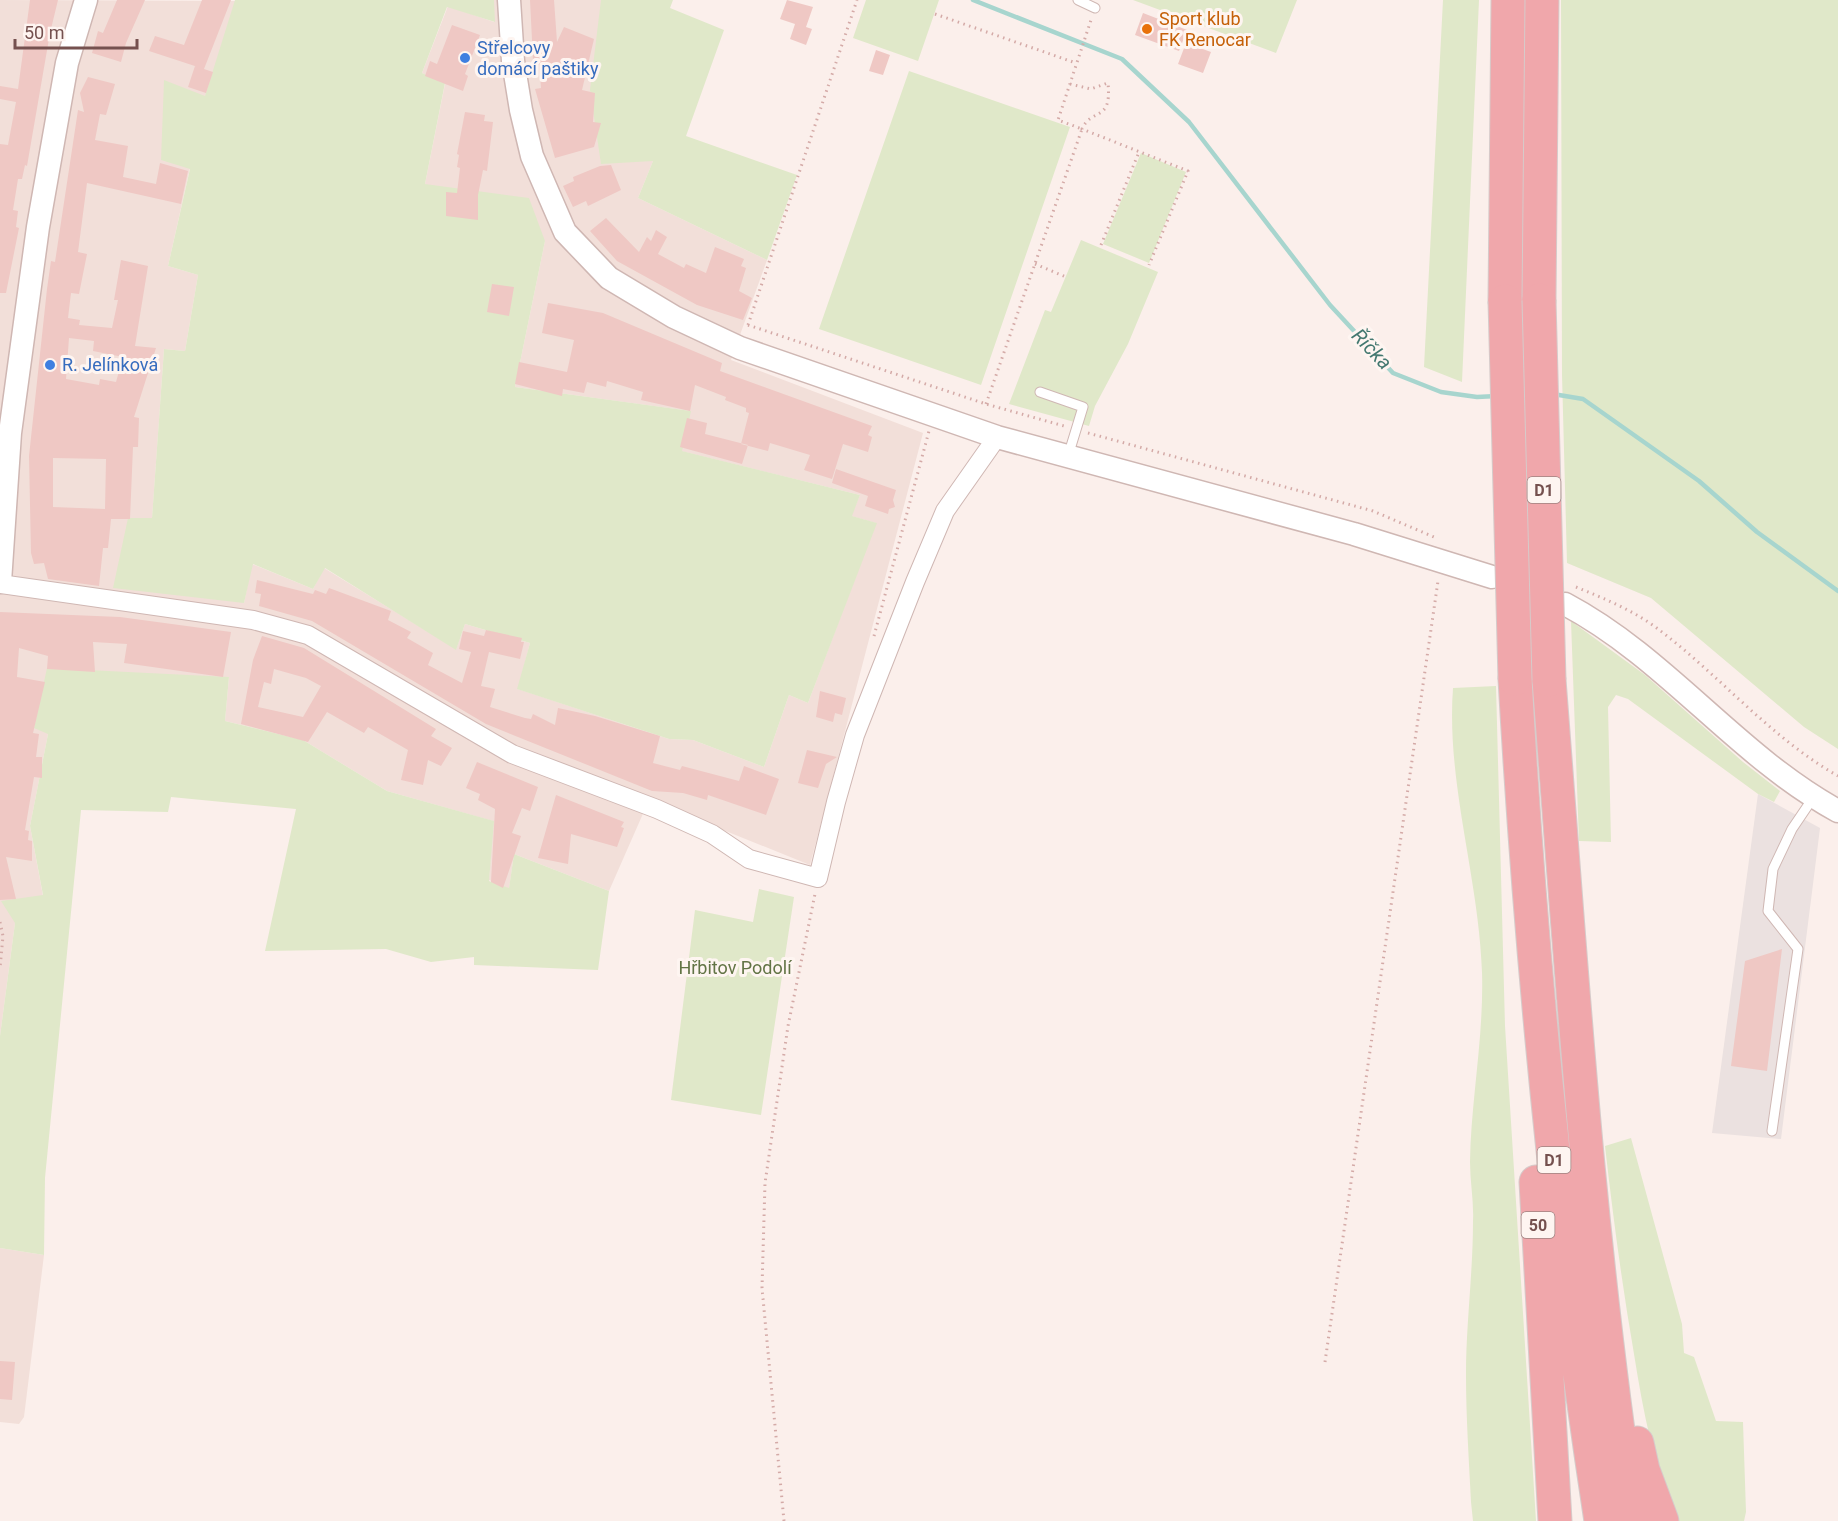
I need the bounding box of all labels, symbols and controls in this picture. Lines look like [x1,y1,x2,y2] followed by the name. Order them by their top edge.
[1159,8,1251,50] place label: Sport klub FK Renocar
[15,12,136,50] scale bar
[24,22,64,43] text: 50 m
[1140,22,1154,36] marker: Sport klub FK Renocar
[477,37,599,79] place label: Střelcovy domácí paštiky
[458,51,472,65] marker: Střelcovy domácí paštiky
[1347,324,1397,374] water label: Říčka
[62,354,158,375] place label: R. Jelínková
[43,358,57,372] marker: R. Jelínková
[1528,477,1560,503] road number: D1
[678,957,792,978] park label: Hřbitov Podolí
[1538,1147,1570,1173] road number: D1
[1522,1212,1554,1238] road number: 50

